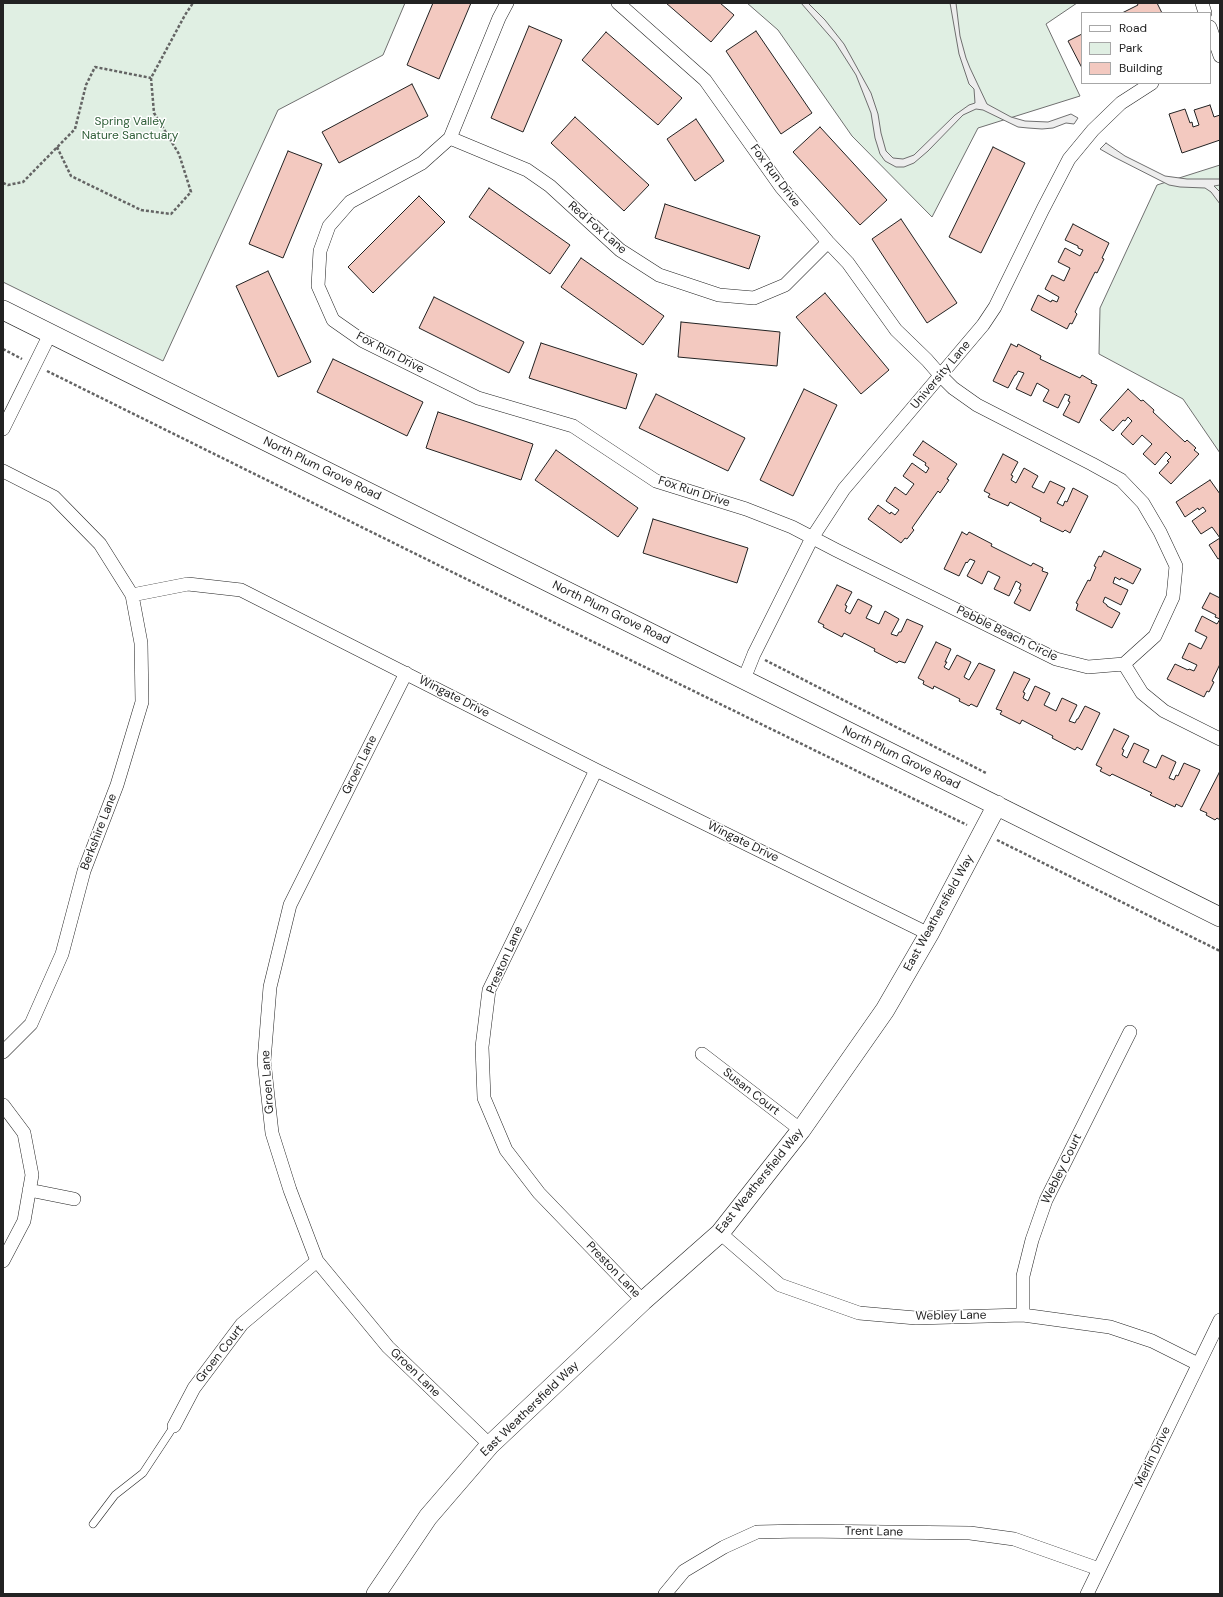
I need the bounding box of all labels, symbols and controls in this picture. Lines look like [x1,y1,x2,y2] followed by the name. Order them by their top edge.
[1081,12,1211,84] legend
[1119,20,1147,36] text: Road
[1119,40,1143,56] text: Park
[1119,60,1163,76] text: Building
[82,115,178,143] park label: Spring Valley Nature Sanctuary
[747,142,803,210] street label: Fox Run Drive
[565,199,629,257] street label: Red Fox Lane
[354,329,426,377] street label: Fox Run Drive
[908,338,974,412] street label: University Lane
[261,434,383,504] street label: North Plum Grove Road
[656,474,732,510] street label: Fox Run Drive
[550,578,672,648] street label: North Plum Grove Road
[954,603,1060,665] street label: Pebble Beach Circle
[416,673,492,721] street label: Wingate Drive
[840,723,962,793] street label: North Plum Grove Road
[340,733,380,797] street label: Groen Lane
[78,792,120,872] street label: Berkshire Lane
[705,819,781,865] street label: Wingate Drive
[901,852,977,974] street label: East Weathersfield Way
[484,924,526,996] street label: Preston Lane
[259,1050,277,1114] street label: Groen Lane
[720,1065,782,1119] street label: Susan Court
[713,1126,807,1236] street label: East Weathersfield Way
[1039,1132,1085,1206] street label: Webley Court
[583,1239,643,1301] street label: Preston Lane
[915,1308,987,1324] street label: Webley Lane
[193,1322,247,1386] street label: Groen Court
[387,1346,443,1400] street label: Groen Lane
[478,1358,582,1460] street label: East Weathersfield Way
[1132,1424,1174,1490] street label: Merlin Drive
[845,1524,903,1540] street label: Trent Lane

